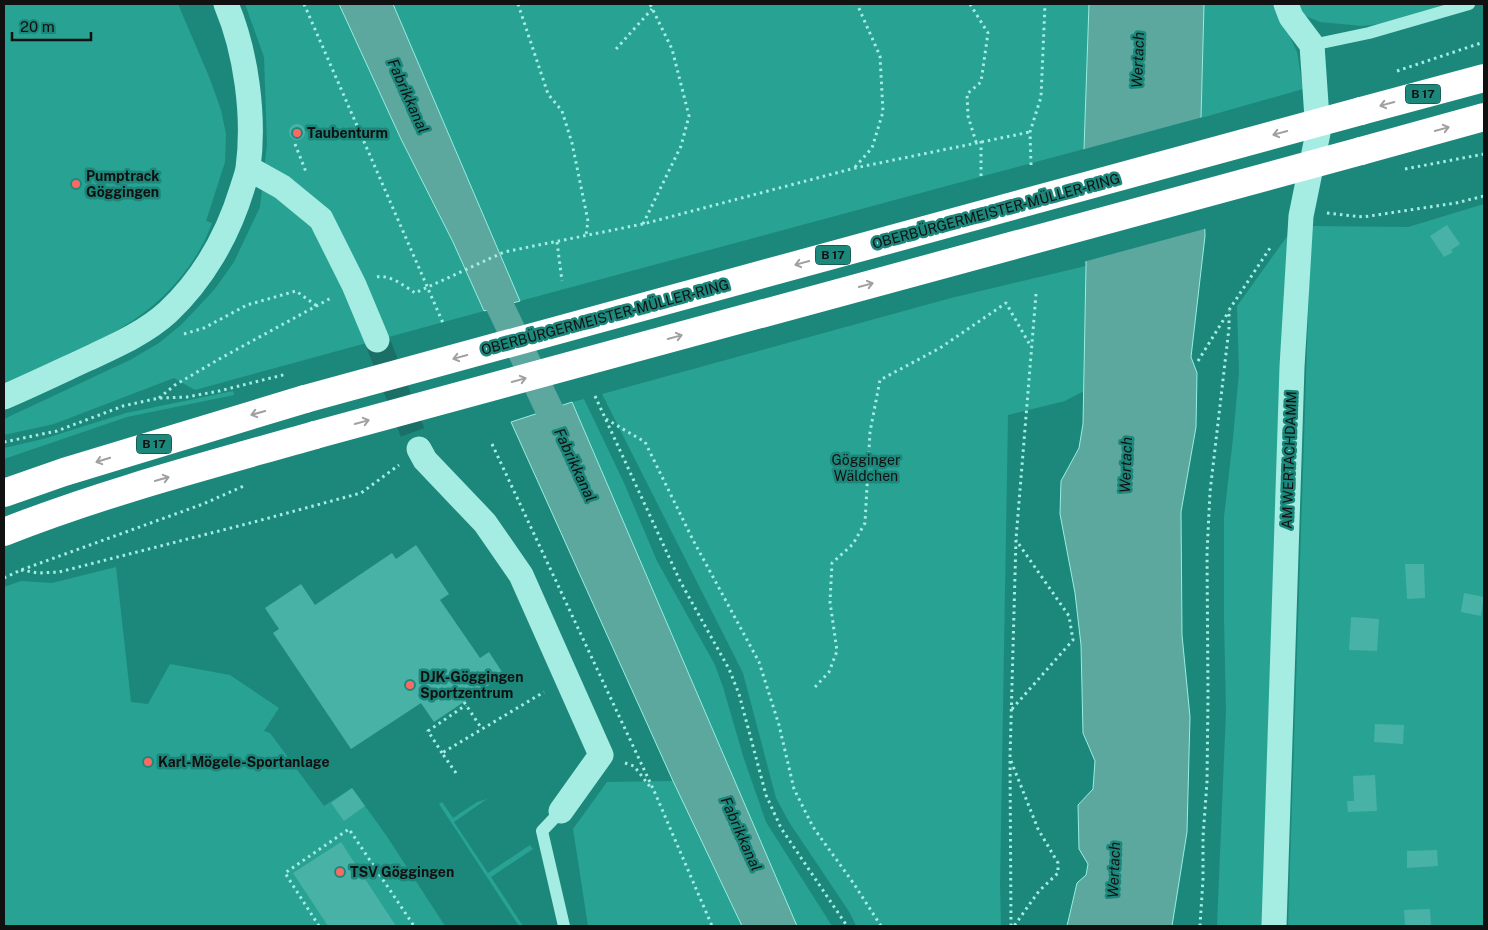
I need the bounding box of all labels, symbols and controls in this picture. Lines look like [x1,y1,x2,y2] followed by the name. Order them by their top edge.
[12,10,91,42] scale bar
[20,18,55,35] text: 20 m
[1128,32,1147,88] water label: Wertach
[385,56,432,135] water label: Fabrikkanal
[1406,85,1440,104] road number: B 17
[1379,100,1395,109] one-way arrow
[1433,124,1449,133] one-way arrow
[307,125,388,141] place label: Taubenturm
[291,127,303,139] marker: Taubenturm
[1273,129,1289,138] one-way arrow
[86,168,159,200] place label: Pumptrack Göggingen
[870,168,1122,252] street label: OBERBÜRGERMEISTER-MÜLLER-RING
[70,178,82,190] marker: Pumptrack Göggingen
[816,246,850,264] road number: B 17
[795,259,811,269] one-way arrow
[479,274,731,358] street label: OBERBÜRGERMEISTER-MÜLLER-RING
[858,280,874,290] one-way arrow
[667,332,683,341] one-way arrow
[452,352,468,362] one-way arrow
[510,374,526,384] one-way arrow
[1279,391,1299,529] street label: AM WERTACHDAMM
[251,408,267,418] one-way arrow
[353,417,369,427] one-way arrow
[551,425,600,504] water label: Fabrikkanal
[136,434,172,454] road number: B 17
[1116,437,1135,493] water label: Wertach
[832,452,900,484] park label: Gögginger Wäldchen
[95,455,111,465] one-way arrow
[154,474,170,484] one-way arrow
[420,669,523,701] place label: DJK-Göggingen Sportzentrum
[404,679,416,691] marker: DJK-Göggingen Sportzentrum
[158,754,330,770] place label: Karl-Mögele-Sportanlage
[142,756,154,768] marker: Karl-Mögele-Sportanlage
[718,794,765,873] water label: Fabrikkanal
[1104,842,1123,898] water label: Wertach
[350,864,454,880] place label: TSV Göggingen
[334,866,346,878] marker: TSV Göggingen

